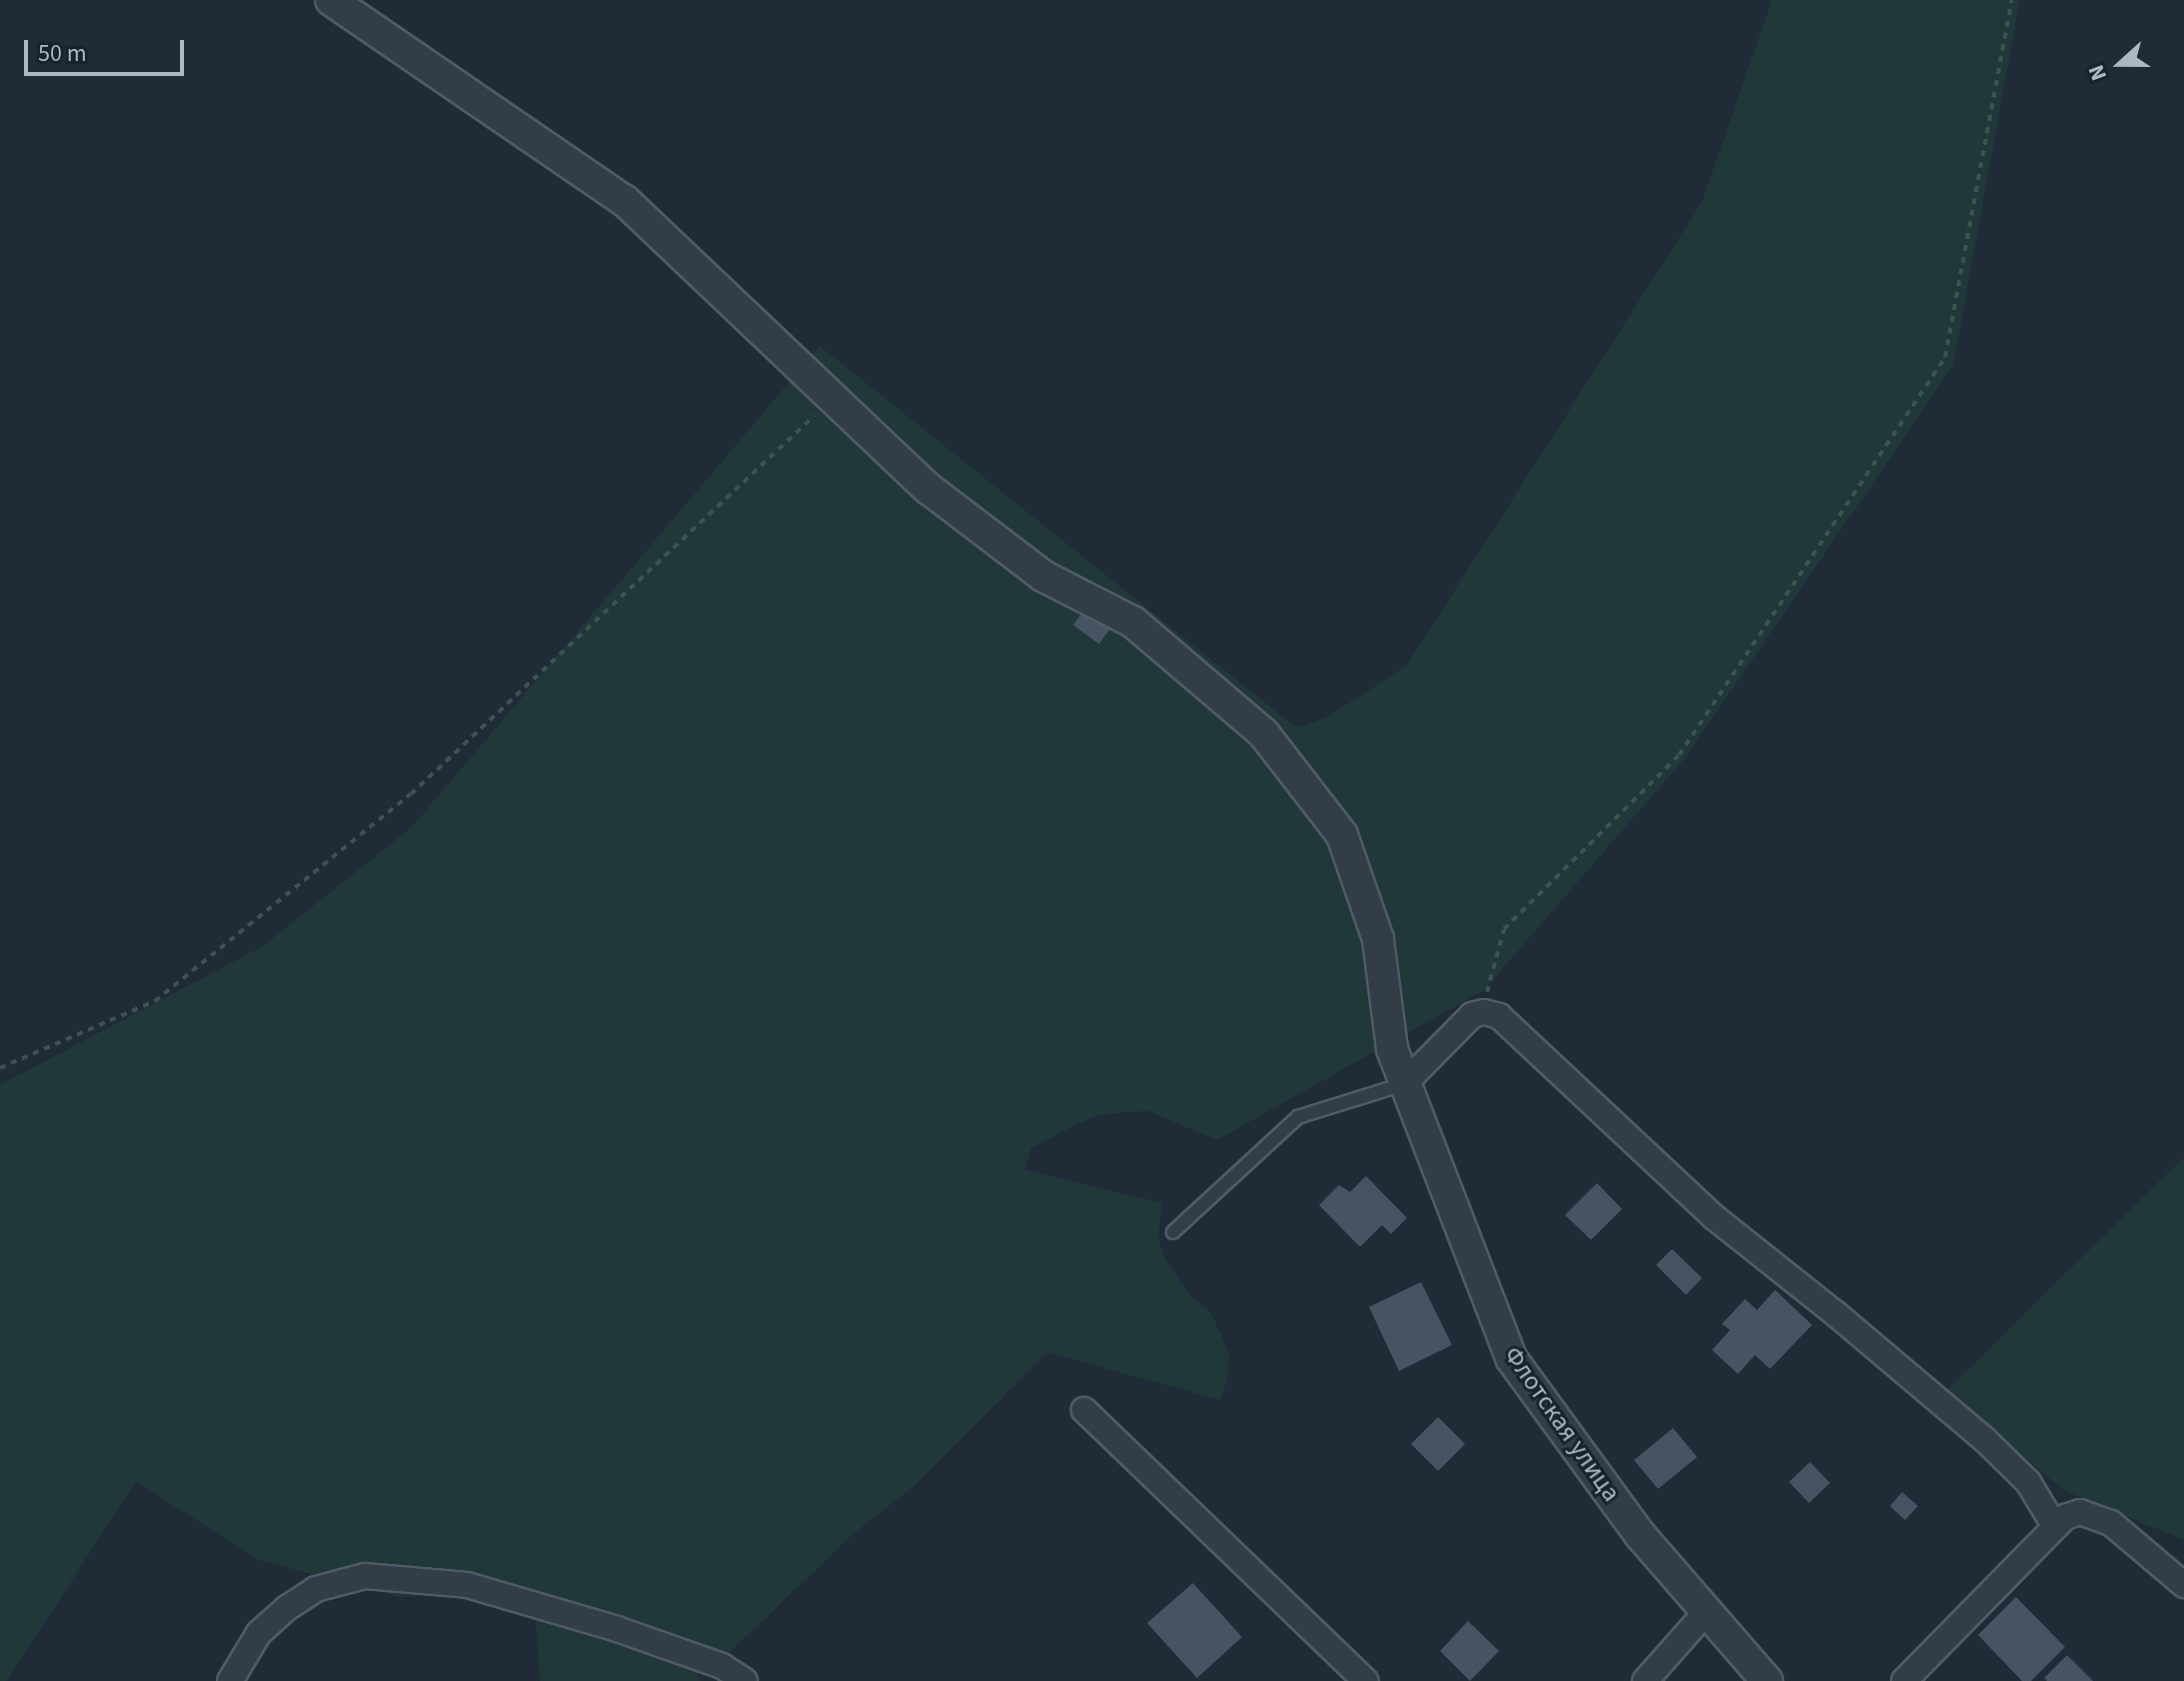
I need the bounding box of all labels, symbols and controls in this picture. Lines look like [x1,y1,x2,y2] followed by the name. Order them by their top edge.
[28,24,188,74] scale bar
[2080,24,2160,104] north arrow
[38,36,87,71] text: 50 m
[2080,60,2115,85] text: N
[1497,1340,1627,1508] street label: Флотская улица

